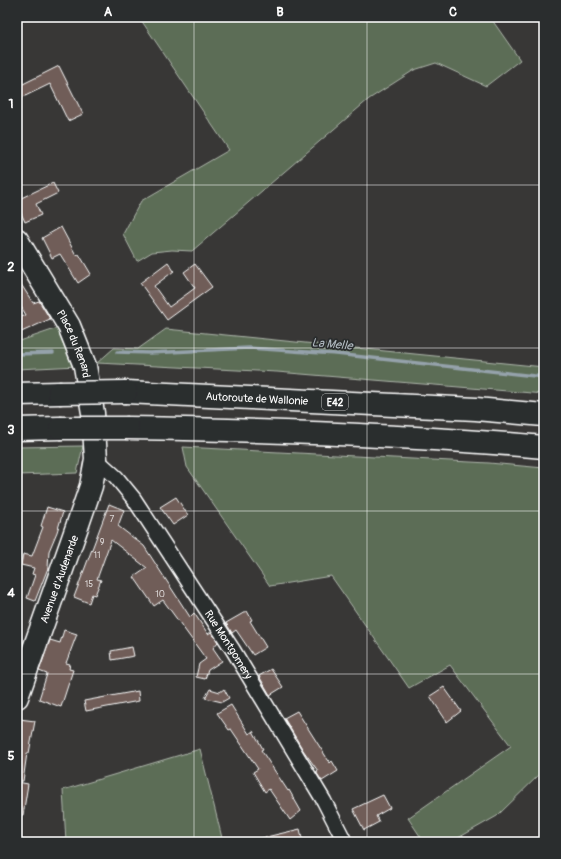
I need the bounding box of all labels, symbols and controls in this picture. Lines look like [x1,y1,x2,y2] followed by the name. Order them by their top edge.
[104,4,113,20] text: A
[276,4,284,20] text: B
[449,4,457,20] text: C
[8,96,14,112] text: 1
[7,259,15,275] text: 2
[54,308,93,379] street label: Place du Renard
[311,335,354,354] water label: La Melle
[205,390,309,408] street label: Autoroute de Wallonie
[322,394,348,410] road number: E42
[7,422,15,438] text: 3
[110,514,115,525] house number: 7
[38,533,82,625] street label: Avenue d'Audenarde
[100,537,105,548] house number: 9
[93,550,101,561] house number: 11
[85,579,93,590] house number: 15
[7,585,15,601] text: 4
[155,589,165,600] house number: 10
[202,608,255,682] street label: Rue Montgomery
[7,748,15,764] text: 5

